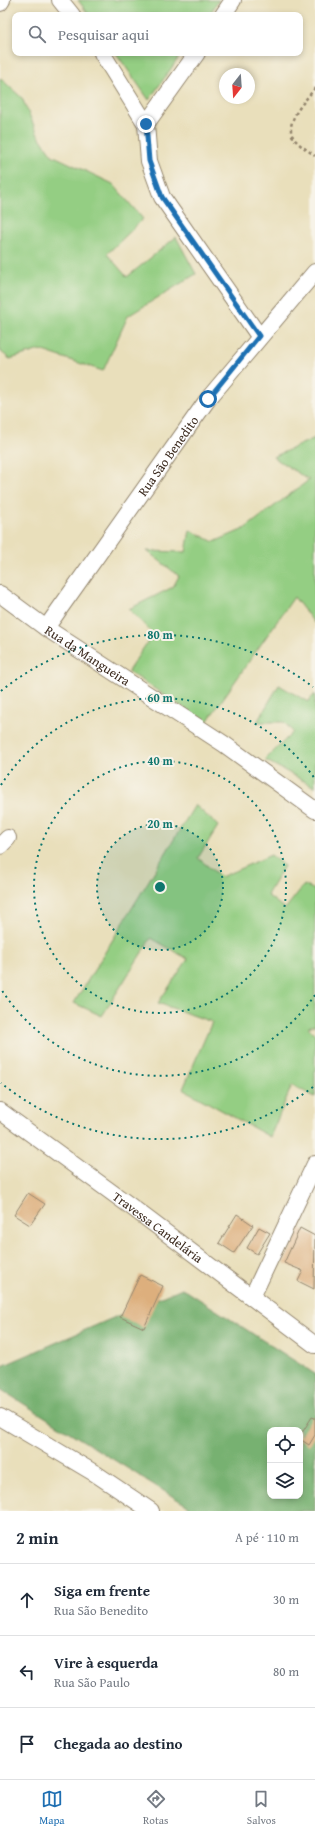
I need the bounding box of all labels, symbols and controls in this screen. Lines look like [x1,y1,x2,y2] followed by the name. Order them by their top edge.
[12,12,303,56] search box
[26,23,48,45] icon: search
[58,24,149,45] text: Pesquisar aqui
[219,68,255,104] north arrow
[137,115,155,133] route end
[199,390,217,408] route start
[133,412,203,500] street label: Rua São Benedito
[41,621,135,691] street label: Rua da Mangueira
[147,626,173,643] text: 80 m
[147,689,173,706] text: 60 m
[147,752,173,769] text: 40 m
[147,815,173,832] text: 20 m
[153,880,167,894] centre of rings
[109,1187,208,1268] street label: Travessa Candelária
[267,1427,303,1499] map controls
[267,1427,303,1463] button: locate
[267,1463,303,1499] button: layers
[16,1525,58,1550] text: 2 min
[235,1528,299,1547] text: A pé · 110 m
[54,1580,150,1601] text: Siga em frente
[16,1589,38,1611] icon: ahead
[273,1590,299,1609] text: 30 m
[54,1601,148,1620] text: Rua São Benedito
[54,1652,158,1673] text: Vire à esquerda
[16,1661,38,1683] icon: left
[273,1662,299,1681] text: 80 m
[54,1673,130,1692] text: Rua São Paulo
[16,1733,38,1755] icon: arrive
[54,1733,182,1754] text: Chegada ao destino
[39,1788,65,1828] tab: Mapa
[143,1788,168,1828] tab: Rotas
[247,1788,276,1828] tab: Salvos

